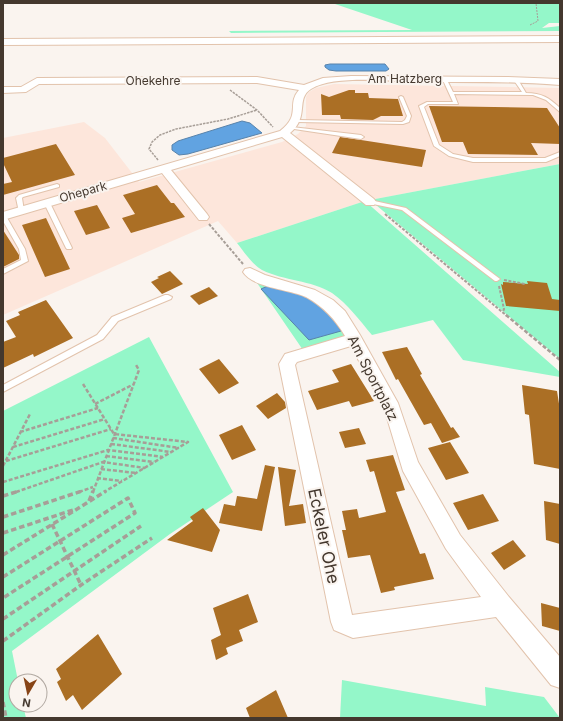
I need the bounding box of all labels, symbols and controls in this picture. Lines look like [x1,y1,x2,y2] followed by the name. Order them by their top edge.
[368,71,442,86] street label: Am Hatzberg
[126,73,181,88] street label: Ohekehre
[57,177,109,205] street label: Ohepark
[345,332,402,424] street label: Am Sportplatz
[304,486,344,586] street label: Eckeler Ohe
[8,673,48,713] north arrow
[21,695,32,710] text: N

